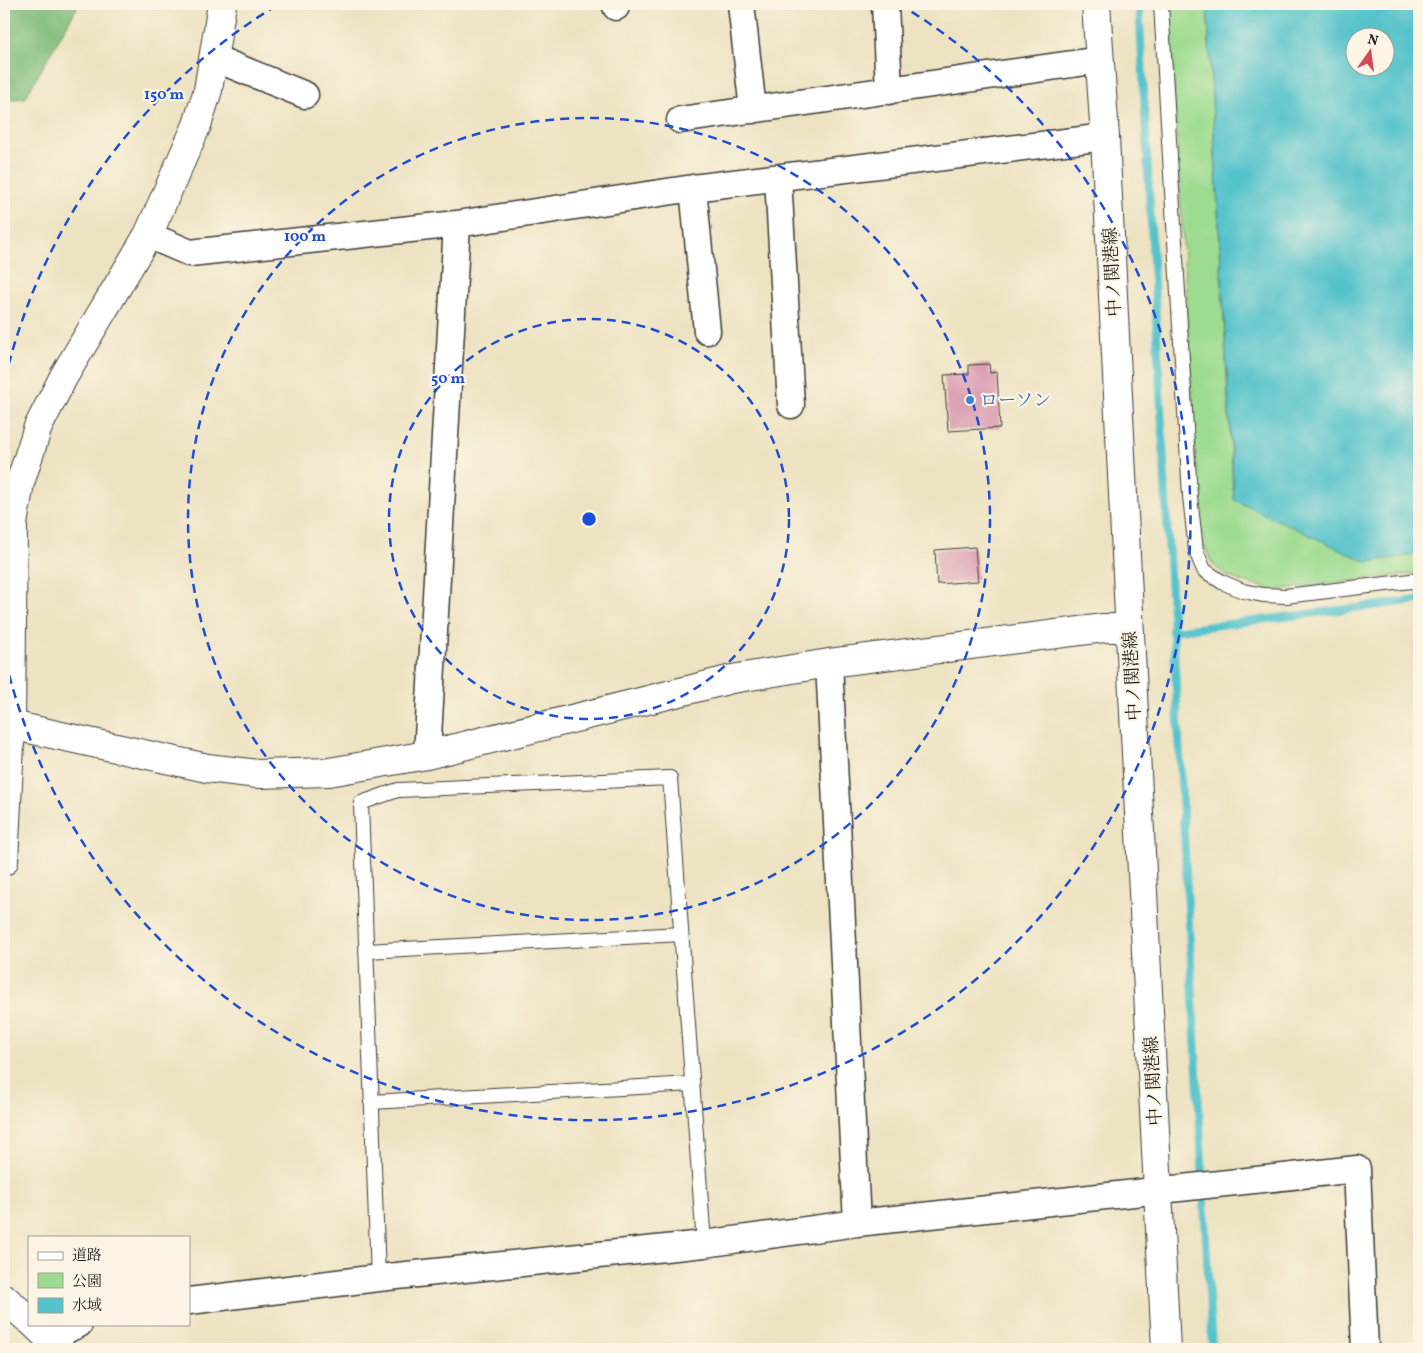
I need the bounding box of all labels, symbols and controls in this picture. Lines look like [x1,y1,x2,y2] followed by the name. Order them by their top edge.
[1346,28,1396,78] north arrow
[1366,30,1380,51] text: N
[144,85,184,106] text: 150 m
[1099,226,1128,318] street label: 中ノ関港線
[284,227,327,248] text: 100 m
[431,369,465,390] text: 50 m
[980,389,1051,414] place label: ローソン
[964,394,976,406] marker: ローソン
[580,510,598,528] centre of rings
[1119,630,1148,722] street label: 中ノ関港線
[1140,1035,1169,1127] street label: 中ノ関港線
[28,1236,190,1326] legend
[72,1246,102,1267] text: 道路
[72,1272,102,1293] text: 公園
[72,1296,102,1317] text: 水域

